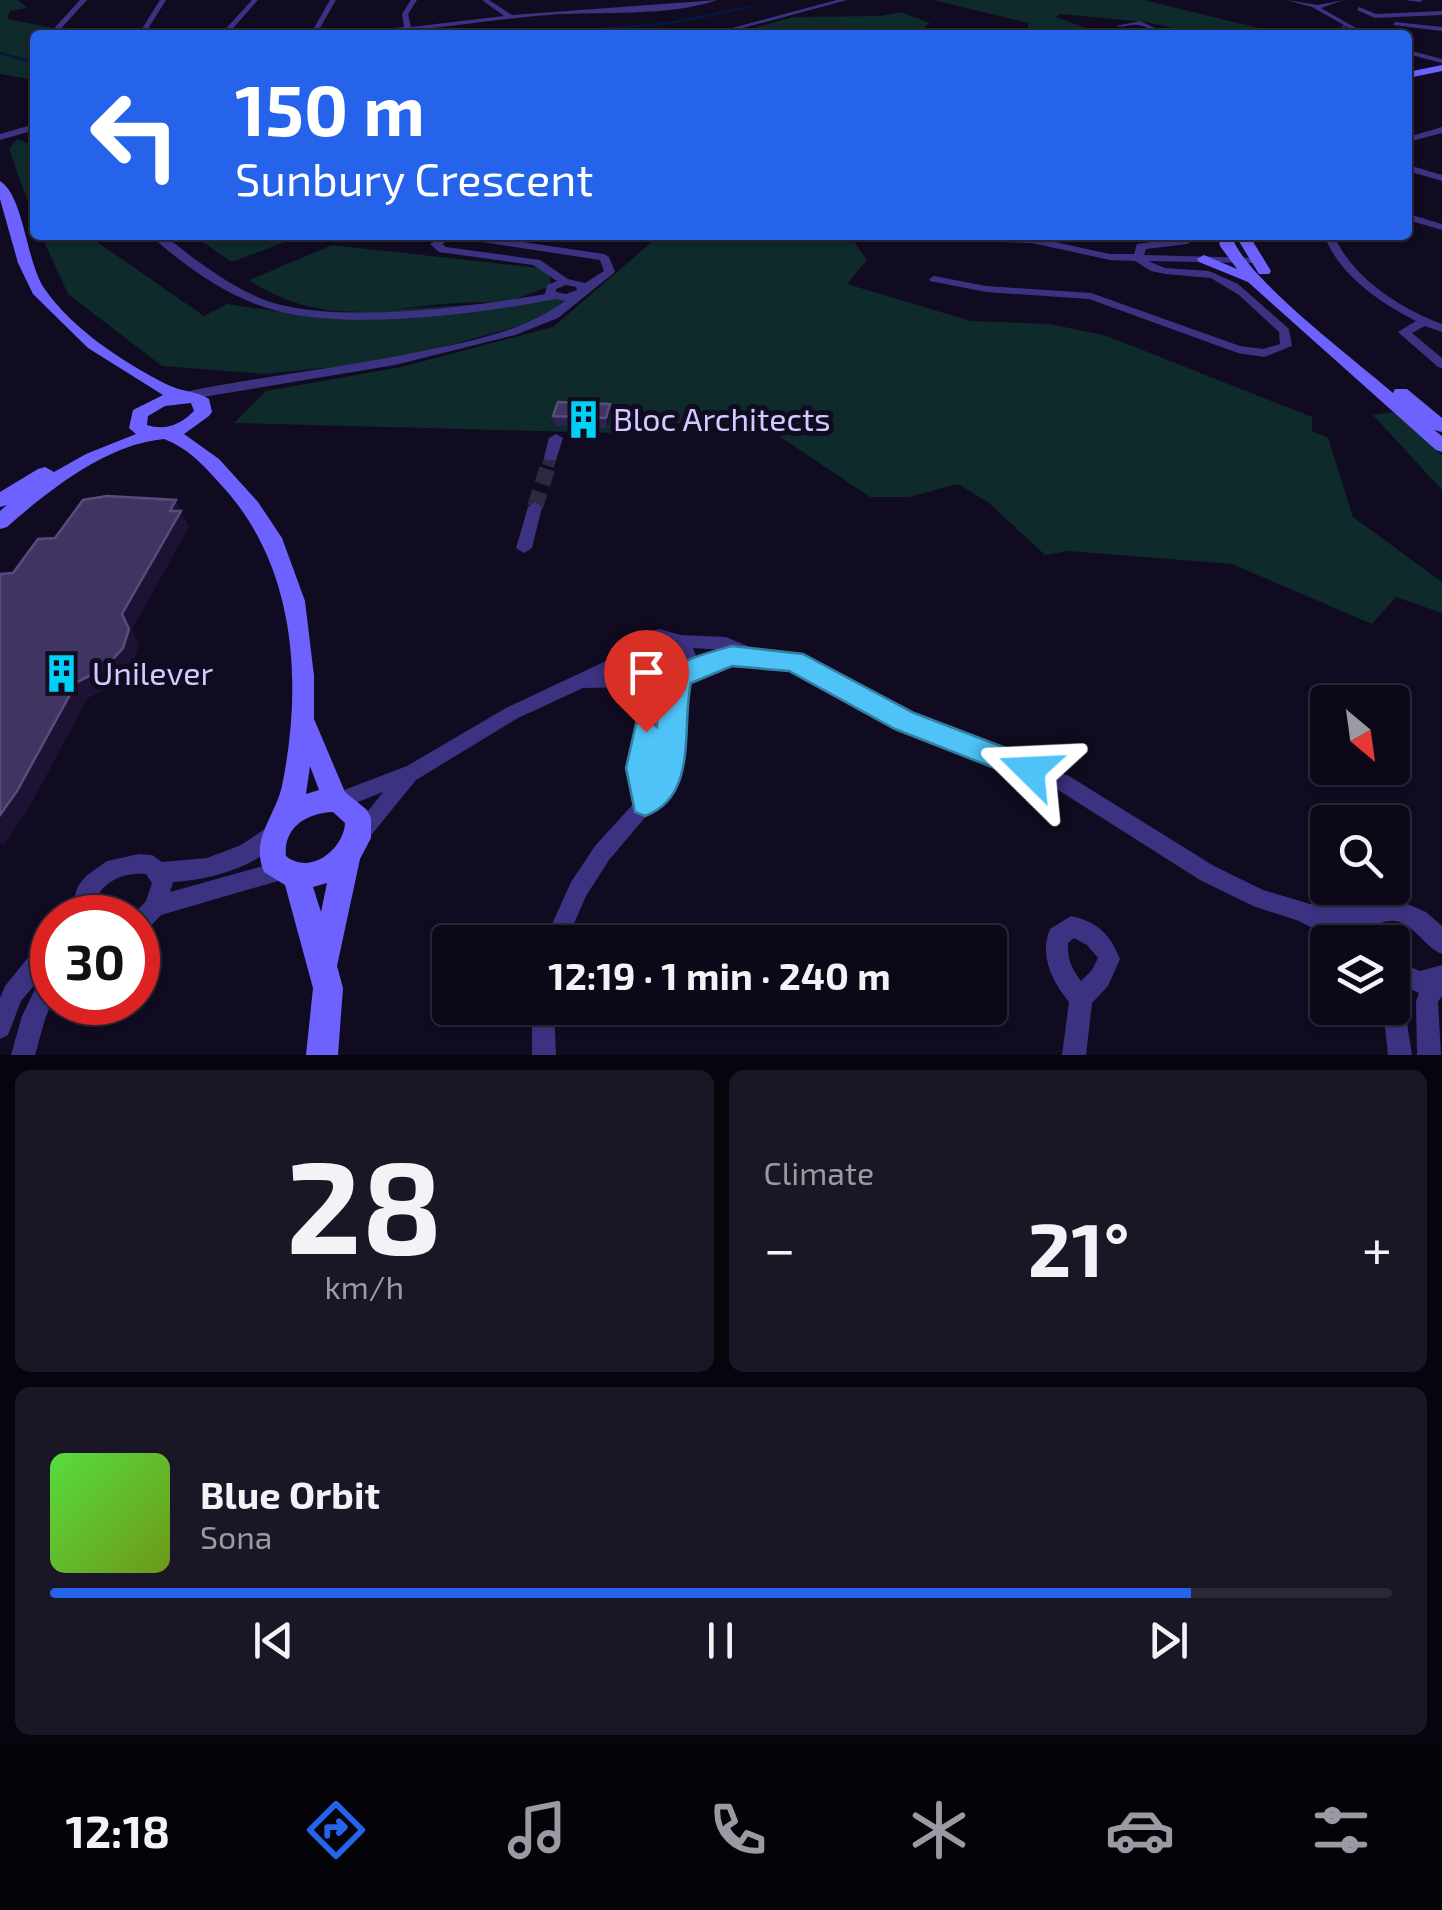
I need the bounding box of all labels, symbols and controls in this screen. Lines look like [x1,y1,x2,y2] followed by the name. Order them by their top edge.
[235,66,425,150] text: 150 m
[70,70,200,200] icon: left
[235,151,593,205] text: Sunbury Crescent
[562,399,604,441] building icon: Bloc Architects
[613,399,831,437] place label: Bloc Architects
[604,630,689,733] pin
[619,645,674,700] icon: arrive
[41,653,83,695] building icon: Unilever
[92,653,213,691] place label: Unilever
[1310,685,1410,785] north arrow
[1310,685,1410,1025] map controls
[978,718,1082,822] position arrow
[1310,805,1410,905] button: search
[30,895,160,1025] speed limit sign: 30
[1310,925,1410,1025] button: layers
[548,952,891,998] text: 12:19 · 1 min · 240 m
[286,1124,443,1280] text: 28
[764,1153,874,1191] text: Climate
[1028,1202,1130,1292] text: 21°
[764,1214,796,1280] text: −
[1362,1214,1392,1280] text: +
[325,1267,404,1305] text: km/h
[200,1471,380,1517] text: Blue Orbit
[200,1517,272,1555] text: Sona
[246,1613,301,1668] icon: previous
[693,1613,748,1668] icon: pause
[1141,1613,1196,1668] icon: next
[301,1795,371,1865] icon: directions
[502,1795,572,1865] icon: music
[703,1795,773,1865] icon: phone
[904,1795,974,1865] icon: climate
[1105,1795,1175,1865] icon: car
[1306,1795,1376,1865] icon: filters
[66,1803,170,1857] text: 12:18

